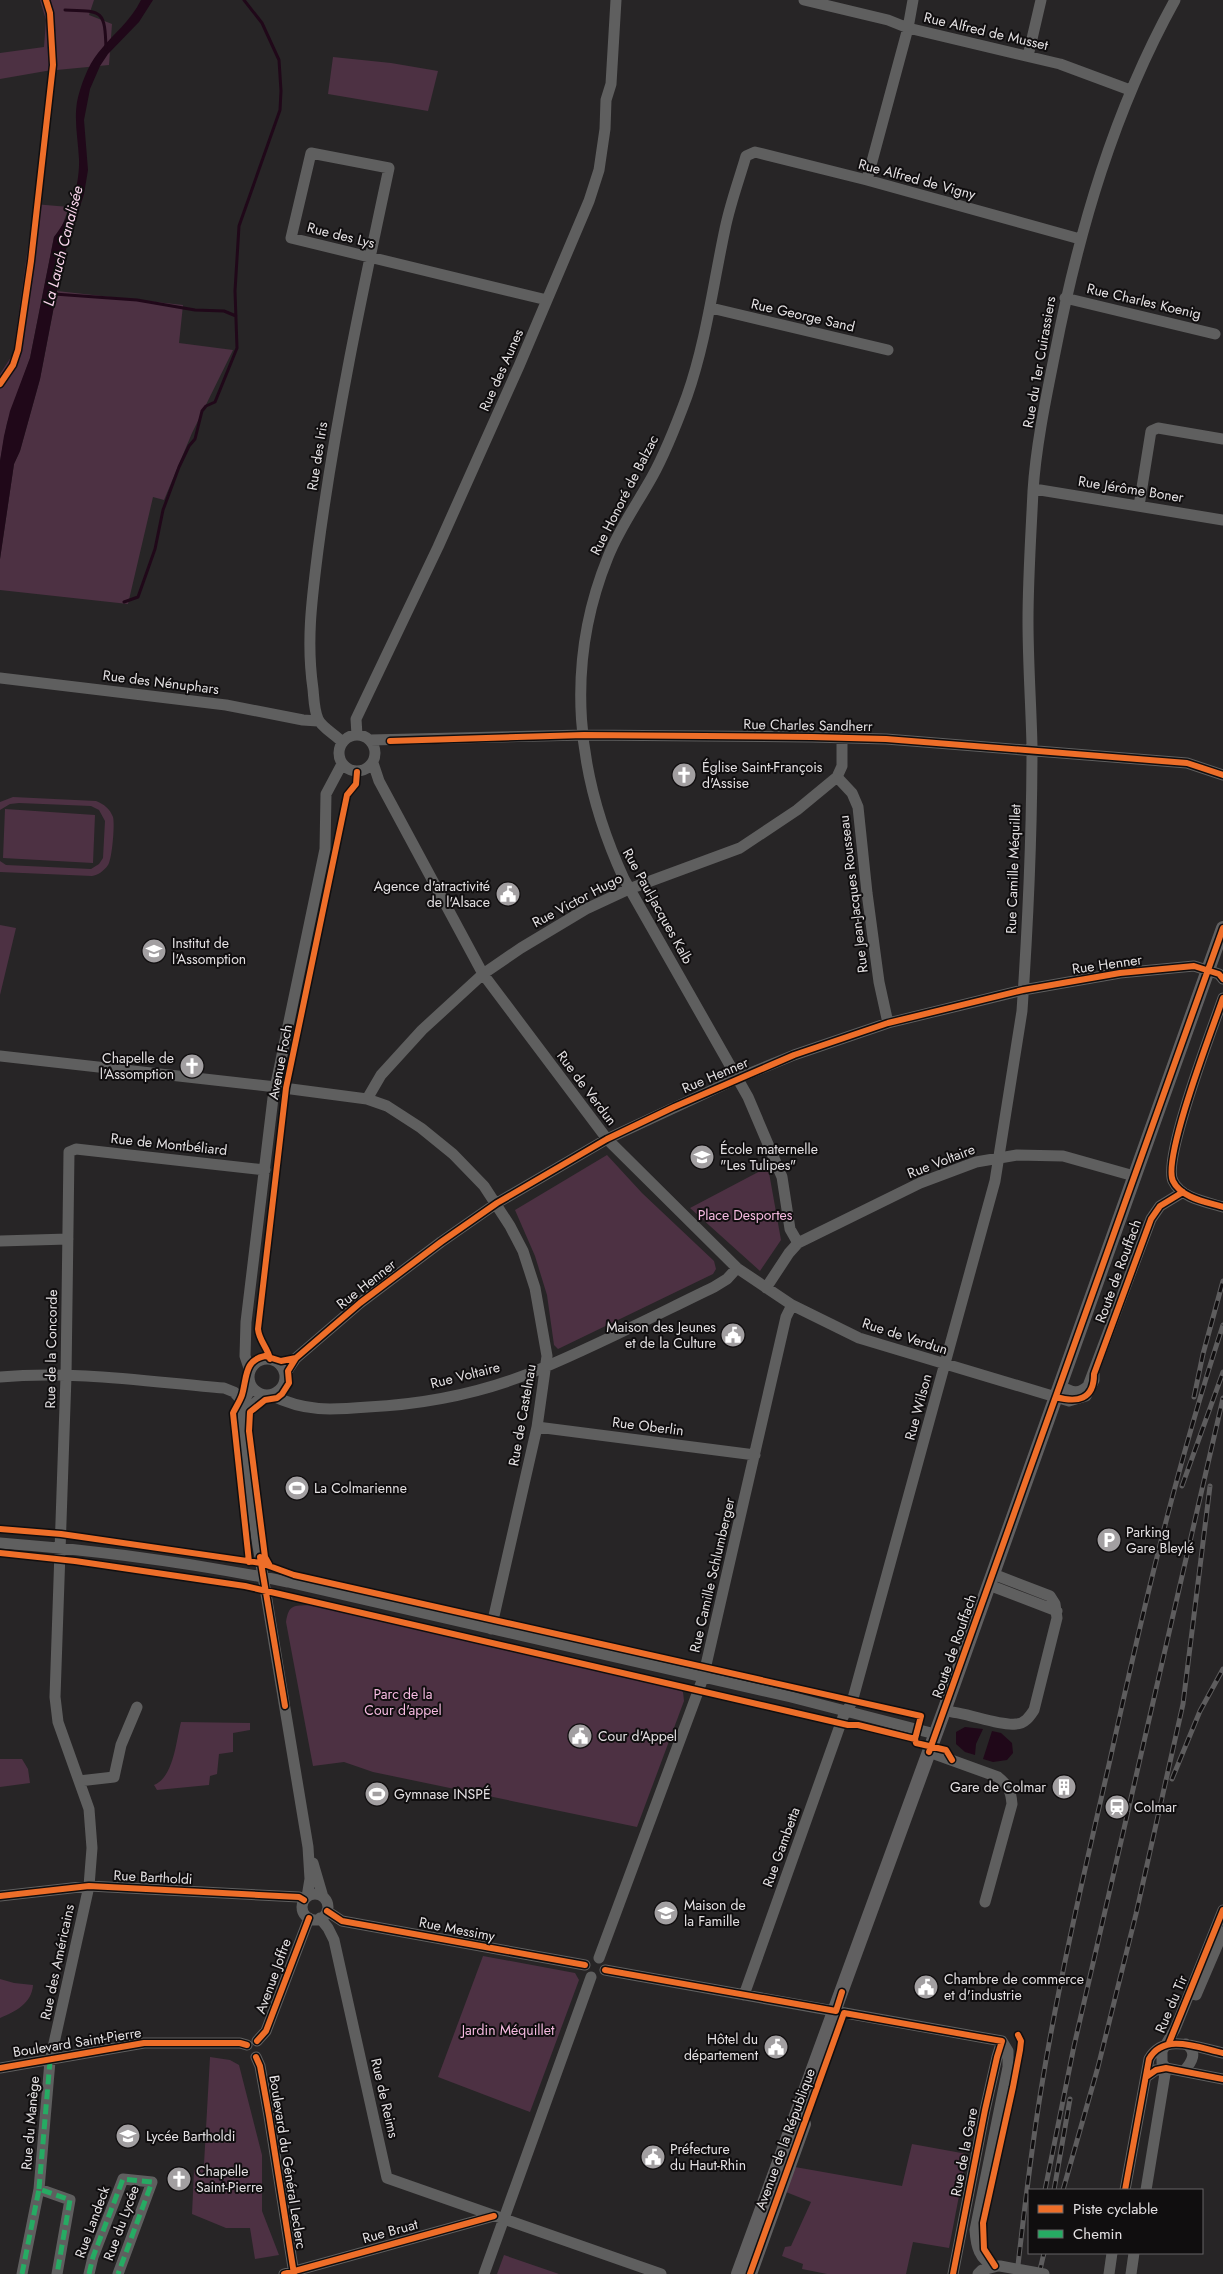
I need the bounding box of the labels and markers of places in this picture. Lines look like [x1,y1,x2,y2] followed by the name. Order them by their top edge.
[702,757,823,793] place label: Église Saint-François d'Assise
[671,762,697,788] church icon: Église Saint-François d'Assise
[374,876,490,912] place label: Agence d'atractivité de l'Alsace
[495,881,521,907] public building icon: Agence d'atractivité de l'Alsace
[172,933,246,969] place label: Institut de l'Assomption
[141,938,167,964] school or university icon: Institut de l'Assomption
[100,1048,174,1084] place label: Chapelle de l'Assomption
[179,1053,205,1079] church icon: Chapelle de l'Assomption
[720,1139,818,1175] place label: École maternelle "Les Tulipes"
[689,1144,715,1170] school or university icon: École maternelle "Les Tulipes"
[606,1317,716,1353] place label: Maison des Jeunes et de la Culture
[720,1322,746,1348] public building icon: Maison des Jeunes et de la Culture
[284,1475,310,1501] sports icon: La Colmarienne
[314,1478,407,1498] place label: La Colmarienne
[1126,1522,1194,1558] place label: Parking Gare Bleylé
[1096,1527,1122,1553] parking icon: Parking Gare Bleylé
[567,1723,593,1749] public building icon: Cour d'Appel
[598,1726,677,1746] place label: Cour d'Appel
[1051,1774,1077,1800] building icon: Gare de Colmar
[950,1777,1046,1797] place label: Gare de Colmar
[364,1781,390,1807] sports icon: Gymnase INSPÉ
[394,1784,491,1804] place label: Gymnase INSPÉ
[1104,1794,1130,1820] station icon: Colmar
[1134,1797,1177,1817] place label: Colmar
[684,1895,746,1931] place label: Maison de la Famille
[653,1900,679,1926] school or university icon: Maison de la Famille
[944,1969,1084,2005] place label: Chambre de commerce et d'industrie
[913,1974,939,2000] public building icon: Chambre de commerce et d'industrie
[684,2029,759,2065] place label: Hôtel du département
[763,2034,789,2060] public building icon: Hôtel du département
[115,2123,141,2149] school or university icon: Lycée Bartholdi
[146,2126,235,2146] place label: Lycée Bartholdi
[670,2139,746,2175] place label: Préfecture du Haut-Rhin
[640,2144,666,2170] public building icon: Préfecture du Haut-Rhin
[196,2161,263,2197] place label: Chapelle Saint-Pierre
[166,2166,192,2192] church icon: Chapelle Saint-Pierre

